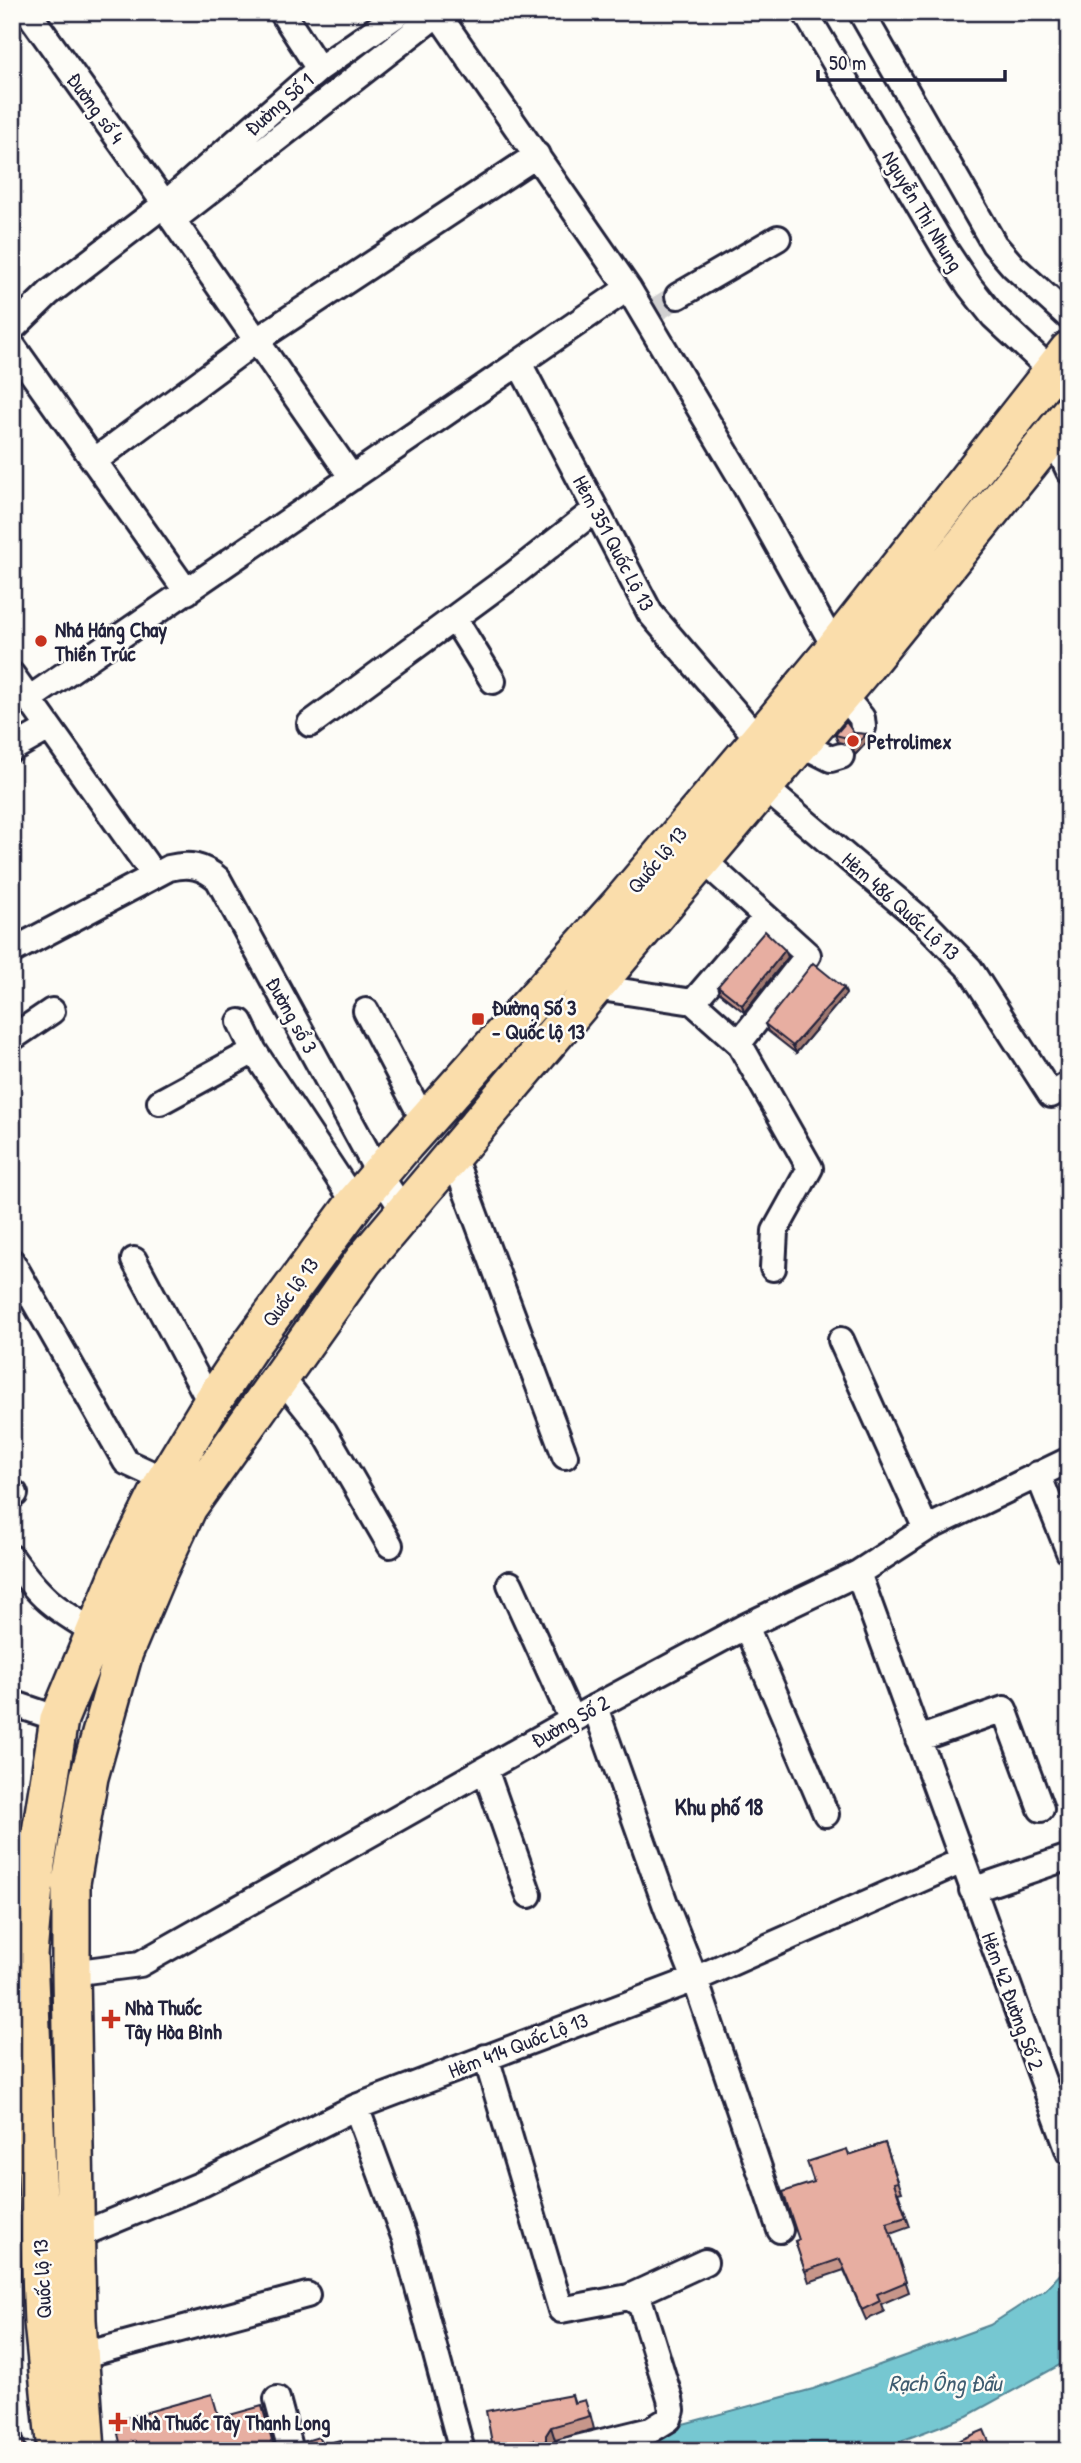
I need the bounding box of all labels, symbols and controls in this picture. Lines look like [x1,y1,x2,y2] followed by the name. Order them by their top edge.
[818,38,1006,82] scale bar
[829,48,866,77] text: 50 m
[238,66,320,142] street label: Đường Số 1
[60,67,132,150] street label: Đường số 4
[876,145,970,277] street label: Nguyễn Thị Nhung
[566,470,662,616] street label: Hẻm 351 Quốc Lộ 13
[54,615,167,668] place label: Nhá Háng Chay Thiền Trúc
[33,633,49,649] marker: Nhá Háng Chay Thiền Trúc
[867,727,952,756] place label: Petrolimex
[845,733,861,749] marker: Petrolimex
[620,820,694,900] street label: Quốc lộ 13
[836,845,966,967] street label: Hẻm 486 Quốc Lộ 13
[259,972,325,1058] street label: Đường sổ 3
[492,993,585,1046] place label: Đường Số 3 - Quốc lộ 13
[470,1011,486,1027] marker: Đường Số 3 - Quốc lộ 13
[255,1251,325,1333] street label: Quốc lộ 13
[526,1688,614,1754] street label: Đường Số 2
[675,1791,763,1823] district label: Khu phố 18
[975,1928,1051,2074] street label: Hẻm 42 Đường Số 2
[124,1993,222,2047] place label: Nhà Thuốc Tây Hòa Bình
[444,2005,592,2085] street label: Hẻm 414 Quốc Lộ 13
[103,2011,119,2027] marker: Nhà Thuốc Tây Hòa Bình
[25,2239,59,2319] street label: Quốc lộ 13
[889,2367,1003,2399] water label: Rạch Ông Đầu
[132,2408,330,2438] place label: Nhà Thuốc Tây Thanh Long
[110,2414,126,2430] marker: Nhà Thuốc Tây Thanh Long

